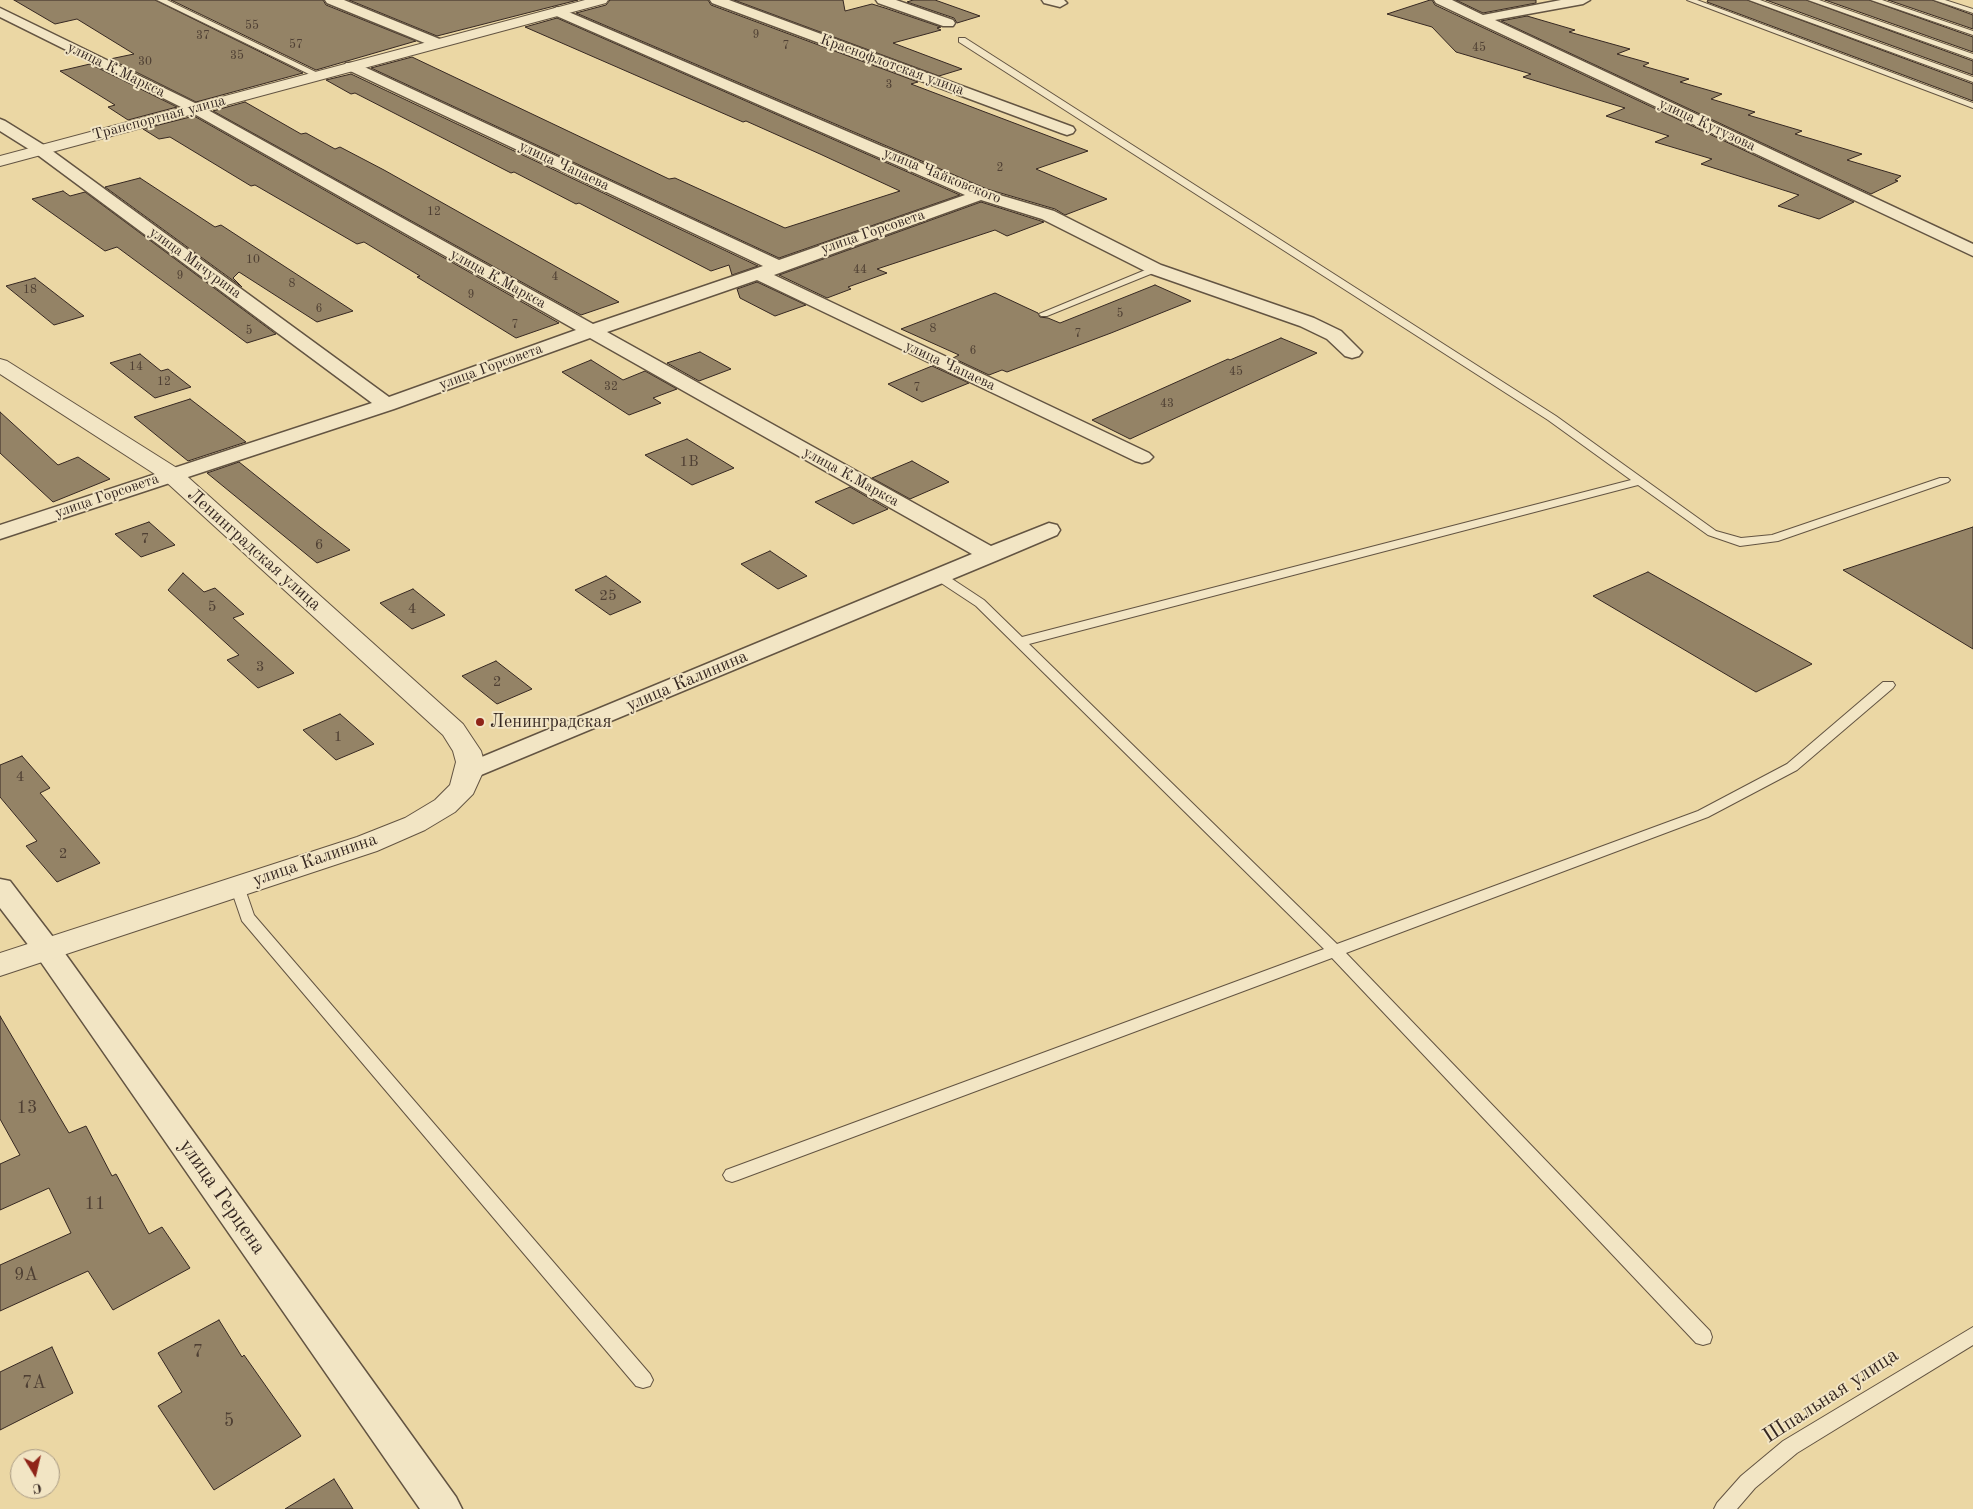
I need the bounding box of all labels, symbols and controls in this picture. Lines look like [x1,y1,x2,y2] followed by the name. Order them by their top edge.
[245,19,259,33] house number: 55
[753,28,759,42] house number: 9
[196,29,210,43] house number: 37
[817,31,967,99] street label: Краснофлотская улица
[64,38,168,102] street label: улица К.Маркса
[289,38,303,52] house number: 57
[783,39,789,53] house number: 7
[1472,41,1486,55] house number: 45
[230,49,244,63] house number: 35
[138,55,152,69] house number: 30
[886,78,892,92] house number: 3
[90,92,228,144] street label: Транспортная улица
[1656,95,1758,155] street label: улица Кутузова
[516,137,612,195] street label: улица Чапаева
[880,144,1004,208] street label: улица Чайковского
[997,161,1003,175] house number: 2
[427,205,441,219] house number: 12
[819,206,927,258] street label: улица Горсовета
[145,223,245,303] street label: улица Мичурина
[447,245,549,313] street label: улица К.Маркса
[246,253,260,267] house number: 10
[853,263,867,277] house number: 44
[177,269,183,283] house number: 9
[552,270,558,284] house number: 4
[289,277,295,291] house number: 8
[23,283,37,297] house number: 18
[468,288,474,302] house number: 9
[316,302,322,316] house number: 6
[1117,307,1123,321] house number: 5
[512,318,518,332] house number: 7
[930,322,936,336] house number: 8
[246,324,252,338] house number: 5
[1075,327,1081,341] house number: 7
[902,337,998,395] street label: улица Чапаева
[437,340,545,394] street label: улица Горсовета
[970,344,976,358] house number: 6
[129,360,143,374] house number: 14
[1229,365,1243,379] house number: 45
[157,375,171,389] house number: 12
[604,380,618,394] house number: 32
[914,381,920,395] house number: 7
[1160,397,1174,411] house number: 43
[800,443,902,511] street label: улица К.Маркса
[679,453,699,471] house number: 1В
[53,470,161,522] street label: улица Горсовета
[183,484,325,616] street label: Ленинградская улица
[141,530,149,548] house number: 7
[315,536,323,554] house number: 6
[599,587,617,605] house number: 25
[208,598,216,616] house number: 5
[408,600,416,618] house number: 4
[623,646,751,716] street label: улица Калинина
[256,658,264,676] house number: 3
[493,673,501,691] house number: 2
[490,711,612,733] place label: Ленинградская
[474,716,486,728] marker: Ленинградская
[334,728,342,746] house number: 1
[16,768,24,786] house number: 4
[250,829,380,891] street label: улица Калинина
[59,845,67,863] house number: 2
[17,1097,37,1119] house number: 13
[173,1134,271,1260] street label: улица Герцена
[85,1193,105,1215] house number: 11
[14,1264,38,1286] house number: 9А
[193,1341,203,1363] house number: 7
[1758,1343,1904,1449] street label: Шпальная улица
[22,1372,46,1394] house number: 7А
[224,1410,234,1432] house number: 5
[10,1449,60,1499] north arrow
[32,1480,43,1495] text: С

